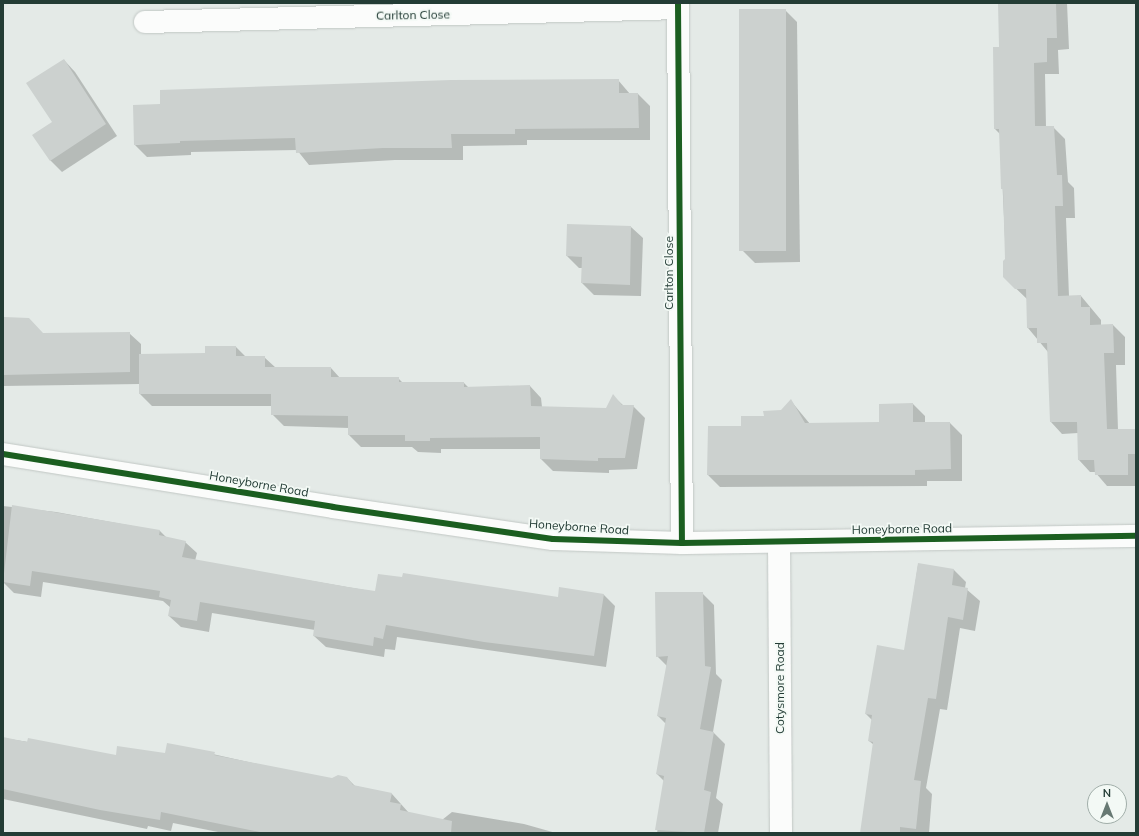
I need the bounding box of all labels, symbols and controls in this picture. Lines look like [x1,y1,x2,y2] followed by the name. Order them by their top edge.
[376,7,450,23] street label: Carlton Close
[662,236,676,310] street label: Carlton Close
[208,468,310,500] street label: Honeyborne Road
[528,516,630,538] street label: Honeyborne Road
[852,521,952,537] street label: Honeyborne Road
[773,642,787,734] street label: Cotysmore Road
[1087,784,1127,824] north arrow
[1103,786,1111,800] text: N

